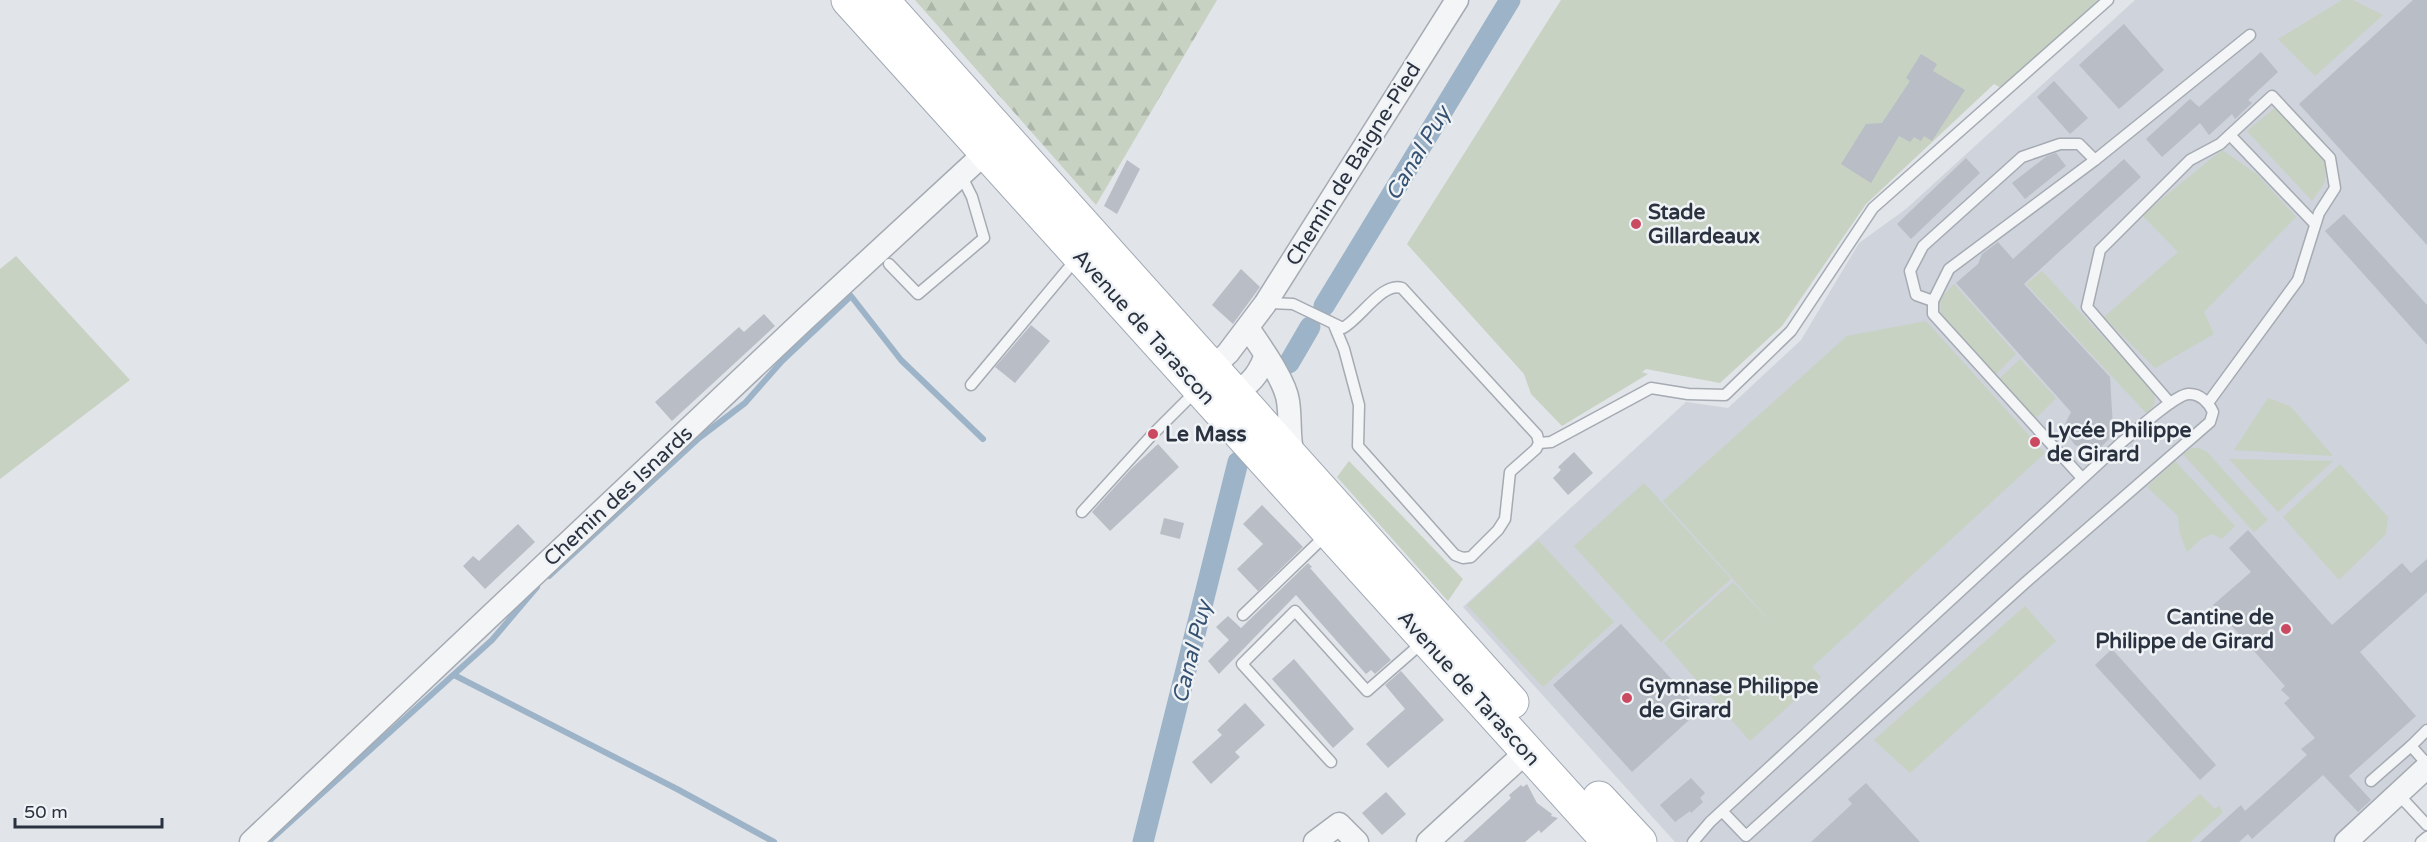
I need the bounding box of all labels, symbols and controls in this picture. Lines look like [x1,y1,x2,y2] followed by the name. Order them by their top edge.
[1281,58,1426,271] street label: Chemin de Baigne-Pied
[1380,100,1457,205] water label: Canal Puy
[1648,200,1760,249] place label: Stade Gillardeaux
[1629,217,1643,231] marker: Stade Gillardeaux
[1067,244,1220,410] street label: Avenue de Tarascon
[2047,418,2192,467] place label: Lycée Philippe de Girard
[539,421,698,572] street label: Chemin des Isnards
[1165,422,1247,447] place label: Le Mass
[1146,427,1160,441] marker: Le Mass
[2028,435,2042,449] marker: Lycée Philippe de Girard
[1167,596,1218,706] water label: Canal Puy
[1392,605,1545,771] street label: Avenue de Tarascon
[2095,605,2274,654] place label: Cantine de Philippe de Girard
[2279,622,2293,636] marker: Cantine de Philippe de Girard
[1639,674,1818,723] place label: Gymnase Philippe de Girard
[1620,691,1634,705] marker: Gymnase Philippe de Girard
[15,791,162,829] scale bar
[24,801,68,823] text: 50 m

